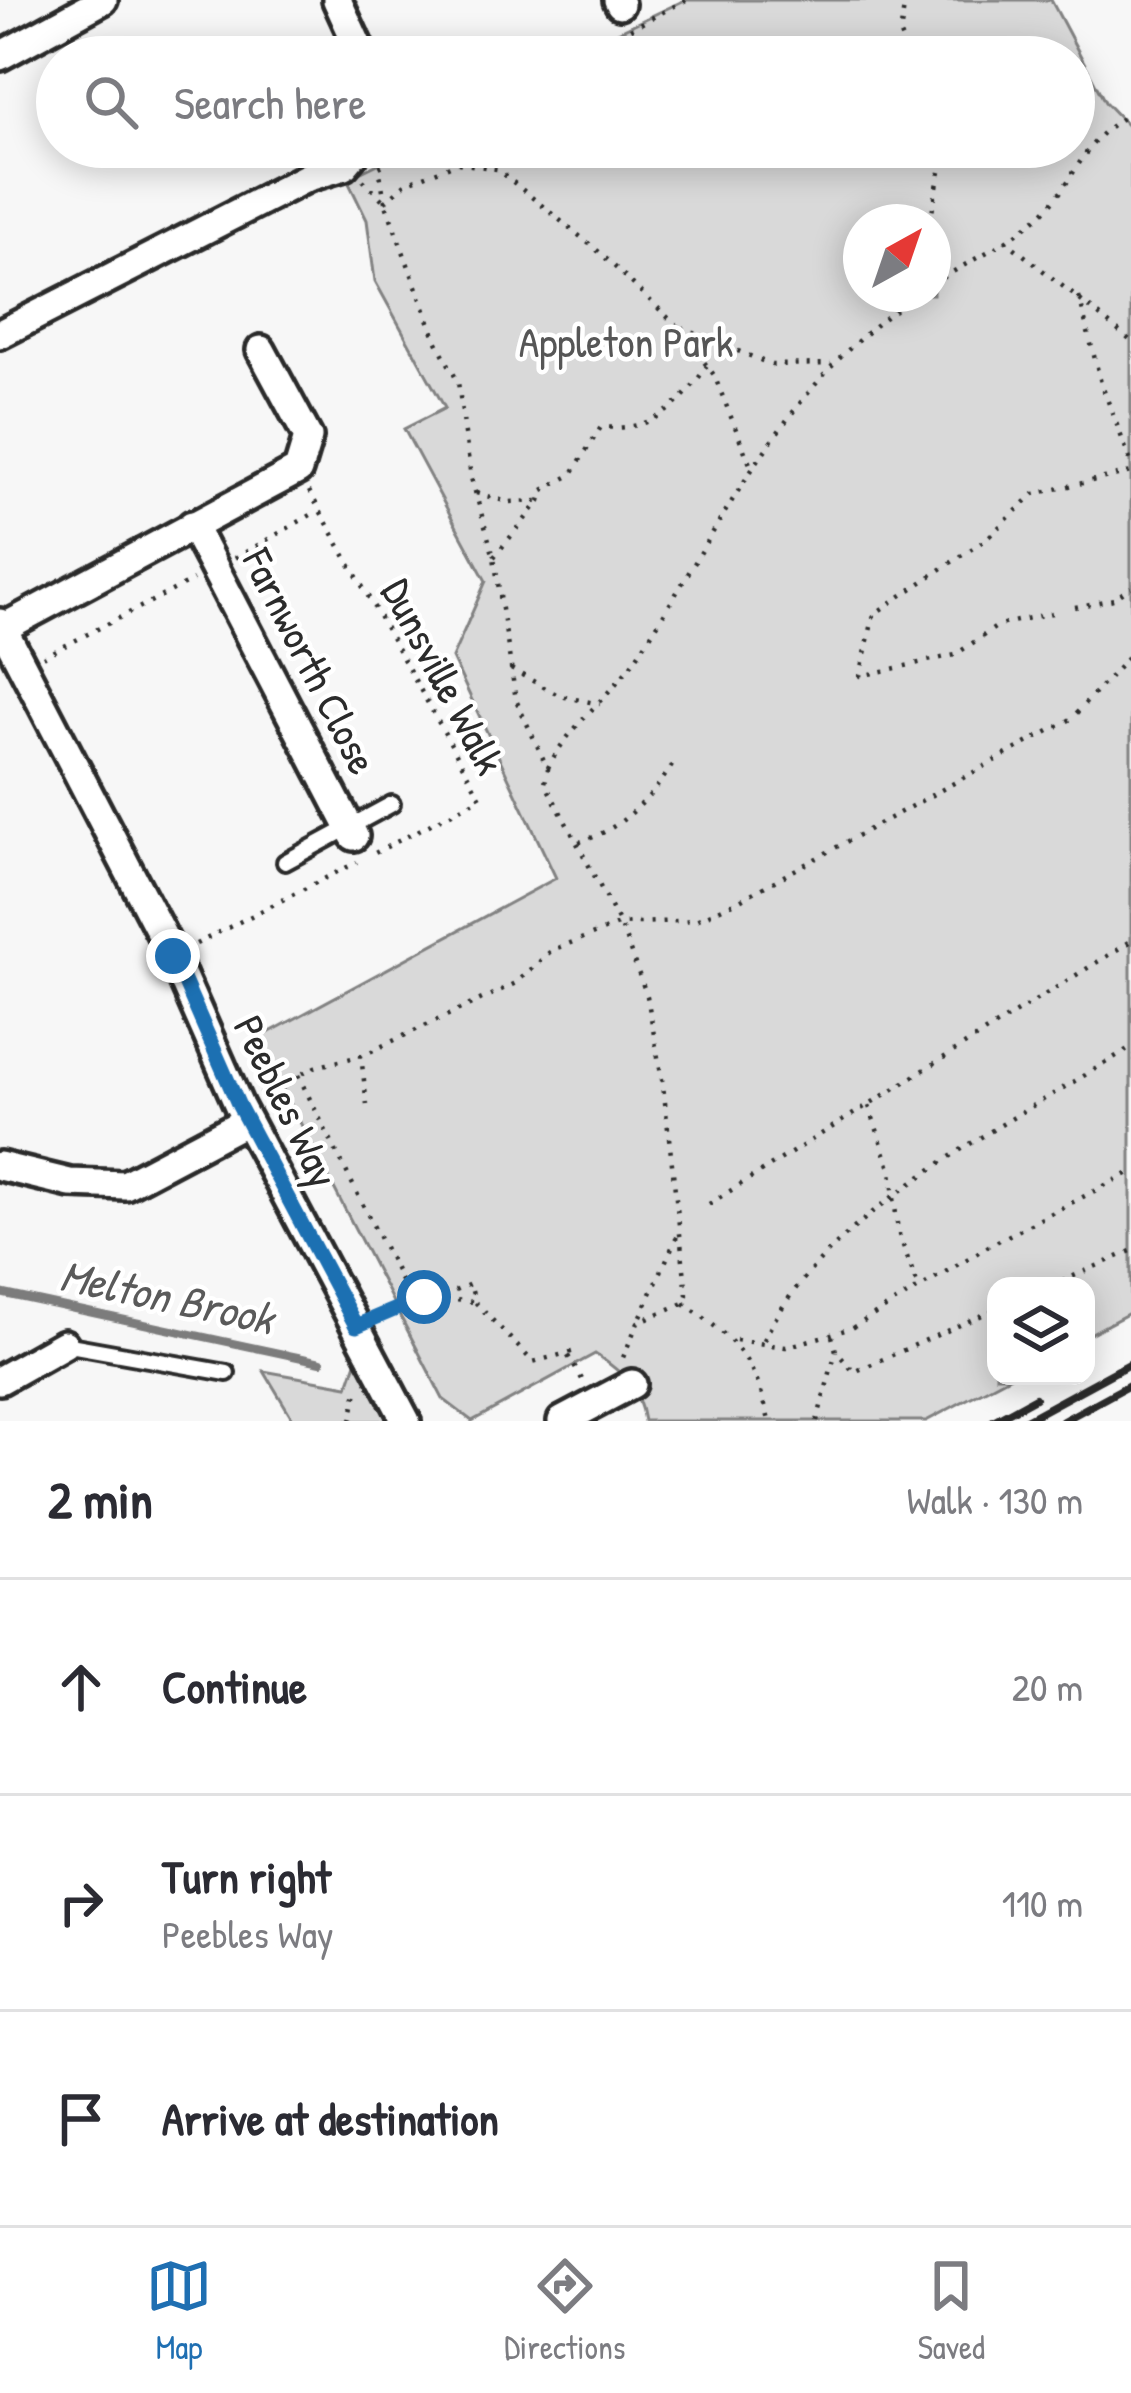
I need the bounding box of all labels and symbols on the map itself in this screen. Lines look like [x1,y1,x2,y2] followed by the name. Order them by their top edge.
[843,204,951,312] north arrow
[519,313,733,370] park label: Appleton Park
[229,538,392,783] street label: Farnworth Close
[369,568,519,784] street label: Dunsville Walk
[146,929,200,983] route end
[221,1005,353,1197] street label: Peebles Way
[55,1244,282,1349] water label: Melton Brook
[397,1270,451,1324] route start

